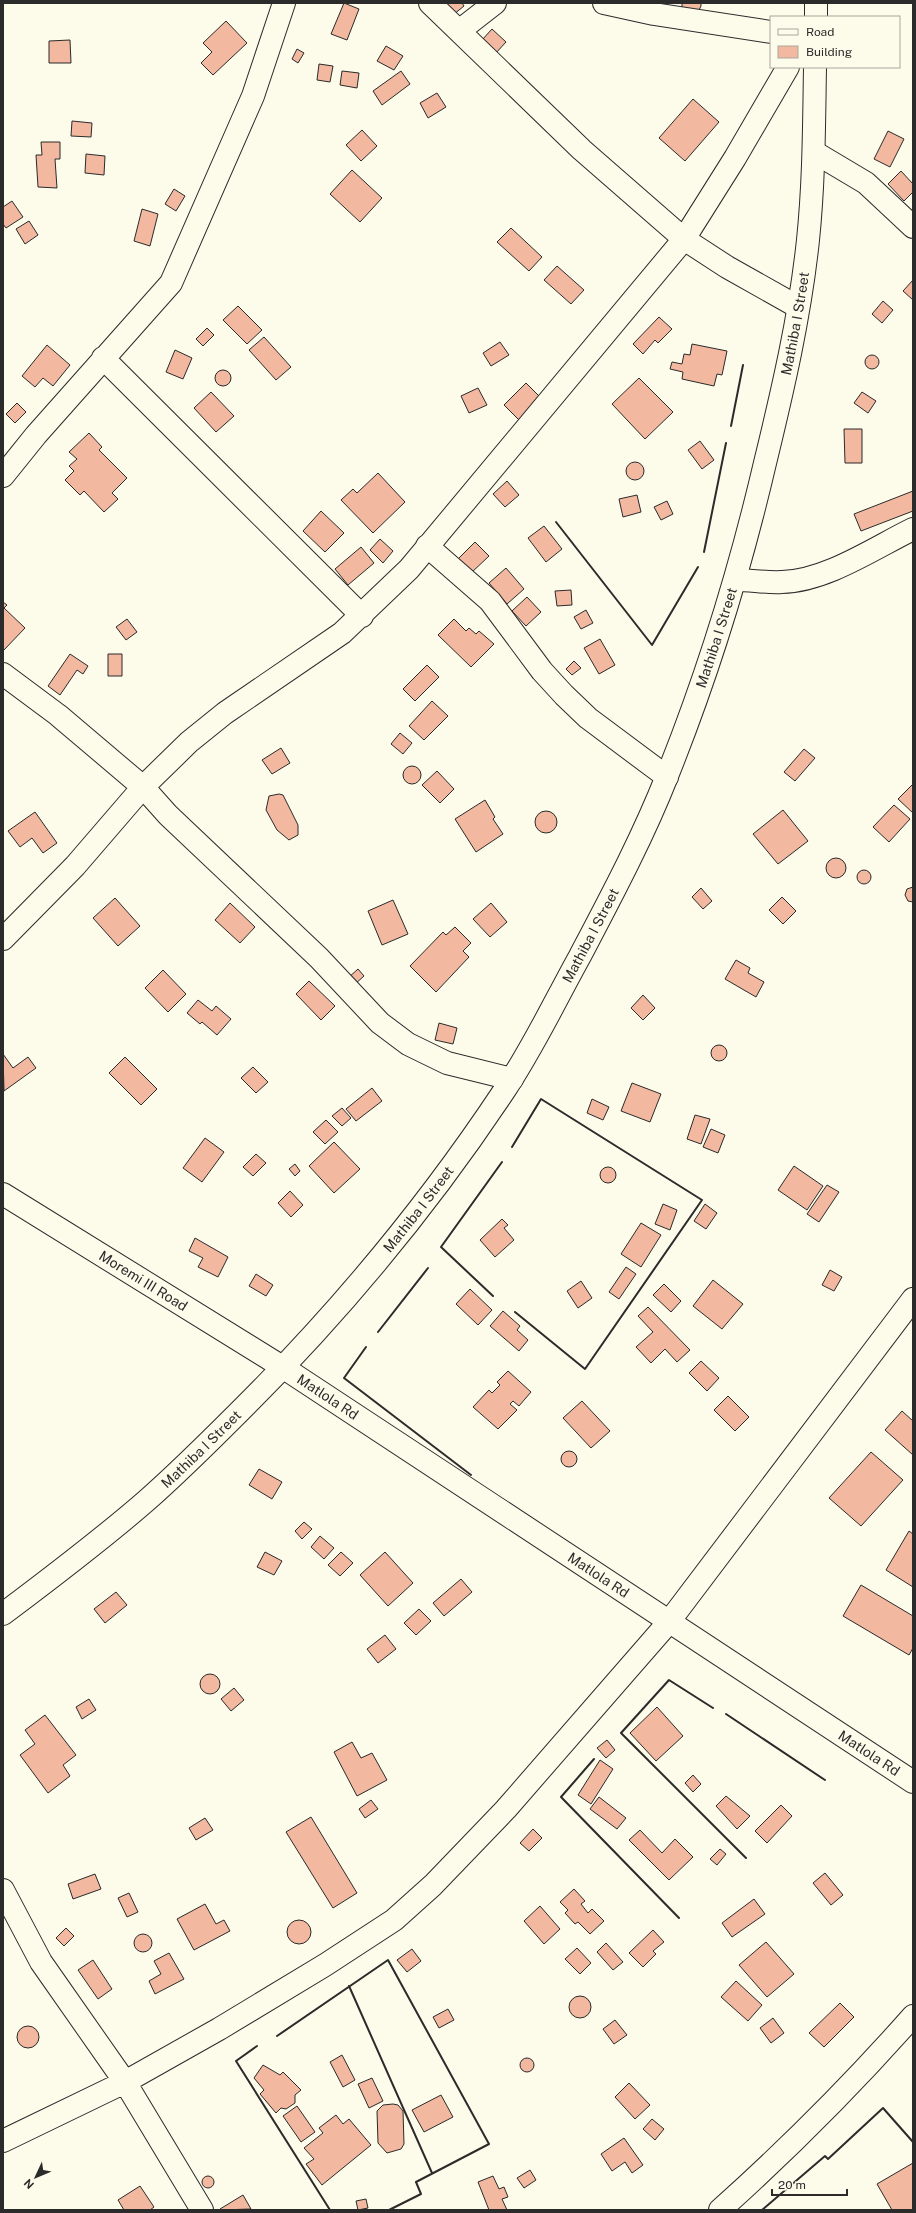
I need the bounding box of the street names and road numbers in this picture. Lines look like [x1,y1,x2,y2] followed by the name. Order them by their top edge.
[778,271,812,377] street label: Mathiba I Street
[693,585,740,690] street label: Mathiba I Street
[559,886,622,986] street label: Mathiba I Street
[380,1163,457,1255] street label: Mathiba I Street
[96,1247,190,1314] street label: Moremi III Road
[294,1371,361,1423] street label: Matlola Rd
[158,1407,244,1491] street label: Mathiba I Street
[565,1549,632,1601] street label: Matlola Rd
[835,1727,903,1779] street label: Matlola Rd

